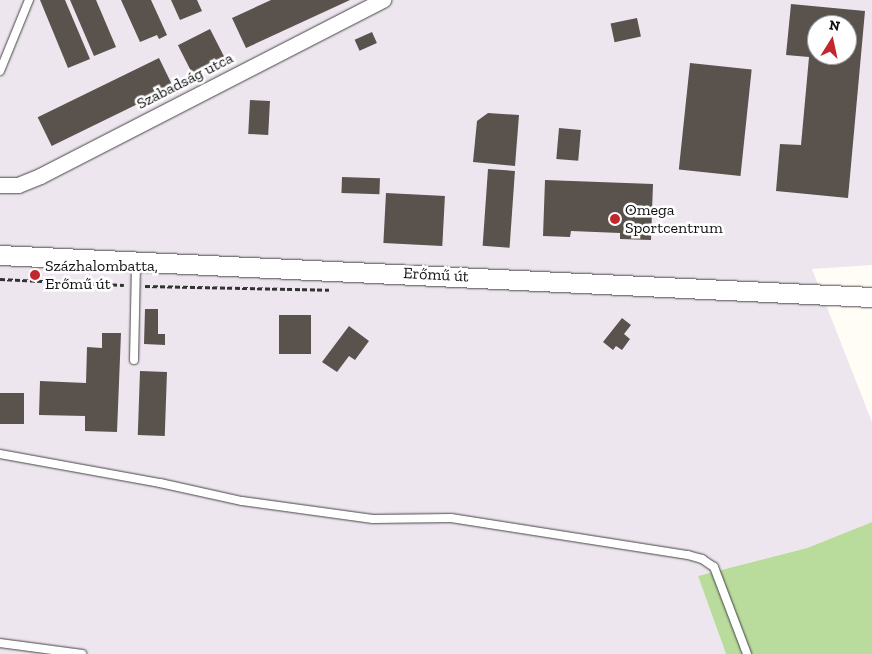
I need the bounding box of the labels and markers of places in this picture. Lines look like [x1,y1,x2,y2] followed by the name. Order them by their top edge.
[625,200,723,238] place label: Omega Sportcentrum
[609,213,621,225] marker: Omega Sportcentrum
[45,256,158,294] place label: Százhalombatta, Erőmű út
[29,269,41,281] marker: Százhalombatta, Erőmű út

